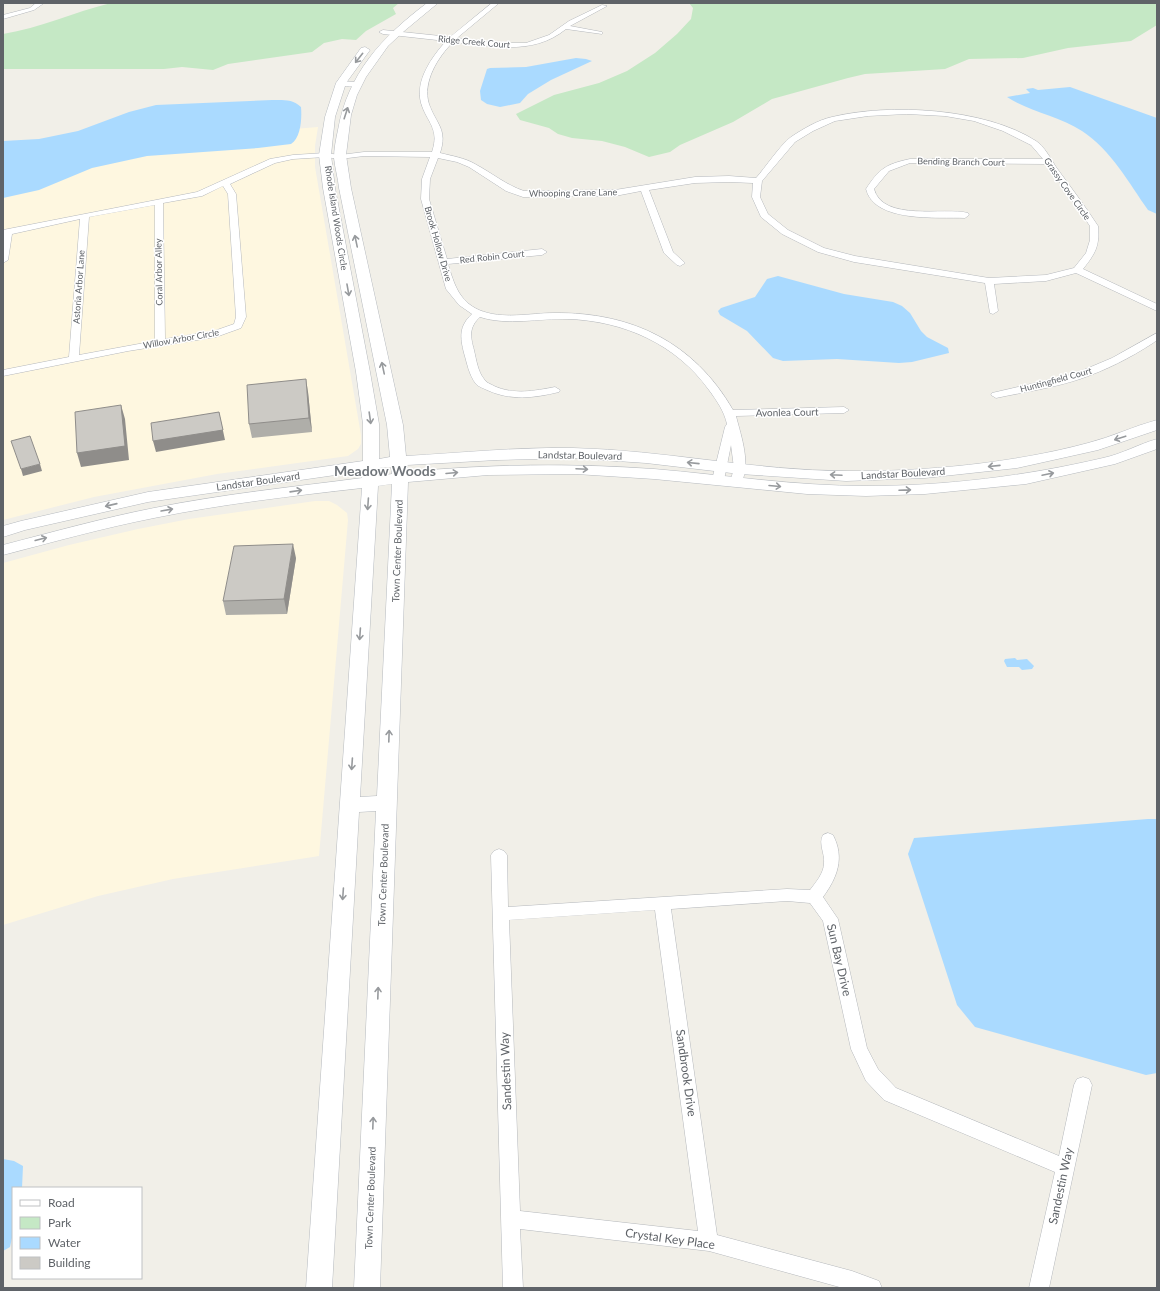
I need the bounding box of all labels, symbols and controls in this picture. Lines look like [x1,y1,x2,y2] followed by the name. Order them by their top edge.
[437,33,511,50] street label: Ridge Creek Court
[355,52,363,63] one-way arrow
[343,106,350,119] one-way arrow
[917,155,1006,168] street label: Bending Branch Court
[1042,155,1093,222] street label: Grassy Cove Circle
[323,165,350,271] street label: Rhode Island Woods Circle
[529,186,617,199] street label: Whooping Crane Lane
[422,205,455,283] street label: Brook Hollow Drive
[352,234,360,247] one-way arrow
[152,238,165,306] street label: Coral Arbor Alley
[459,248,526,265] street label: Red Robin Court
[70,249,87,324] street label: Astoria Arbor Lane
[344,283,352,296] one-way arrow
[142,326,220,351] street label: Willow Arbor Circle
[379,362,387,375] one-way arrow
[1019,364,1094,394] street label: Huntingfield Court
[755,405,819,419] street label: Avonlea Court
[366,411,374,424] one-way arrow
[1115,434,1127,442] one-way arrow
[538,448,622,462] street label: Landstar Boulevard
[687,459,700,467] one-way arrow
[334,462,436,479] district label: Meadow Woods
[987,462,1000,469] one-way arrow
[861,465,945,481] street label: Landstar Boulevard
[575,466,588,473] one-way arrow
[215,469,301,493] street label: Landstar Boulevard
[445,470,458,477] one-way arrow
[1041,470,1054,478] one-way arrow
[830,472,843,479] one-way arrow
[768,483,781,490] one-way arrow
[898,486,911,494] one-way arrow
[289,487,302,495] one-way arrow
[365,497,372,510] one-way arrow
[389,499,405,603] street label: Town Center Boulevard
[105,502,118,510] one-way arrow
[160,506,173,514] one-way arrow
[34,535,47,543] one-way arrow
[356,627,363,640] one-way arrow
[385,730,392,743] one-way arrow
[348,757,355,770] one-way arrow
[375,823,391,927] street label: Town Center Boulevard
[340,887,347,900] one-way arrow
[824,922,855,998] street label: Sun Bay Drive
[374,987,382,1000] one-way arrow
[673,1028,700,1118] street label: Sandbrook Drive
[497,1031,514,1110] street label: Sandestin Way
[369,1117,377,1130] one-way arrow
[1045,1145,1076,1226] street label: Sandestin Way
[362,1146,378,1250] street label: Town Center Boulevard
[12,1187,142,1279] legend
[48,1195,75,1210] text: Road
[48,1215,72,1230] text: Park
[624,1225,716,1252] street label: Crystal Key Place
[48,1235,81,1250] text: Water
[48,1255,91,1270] text: Building

